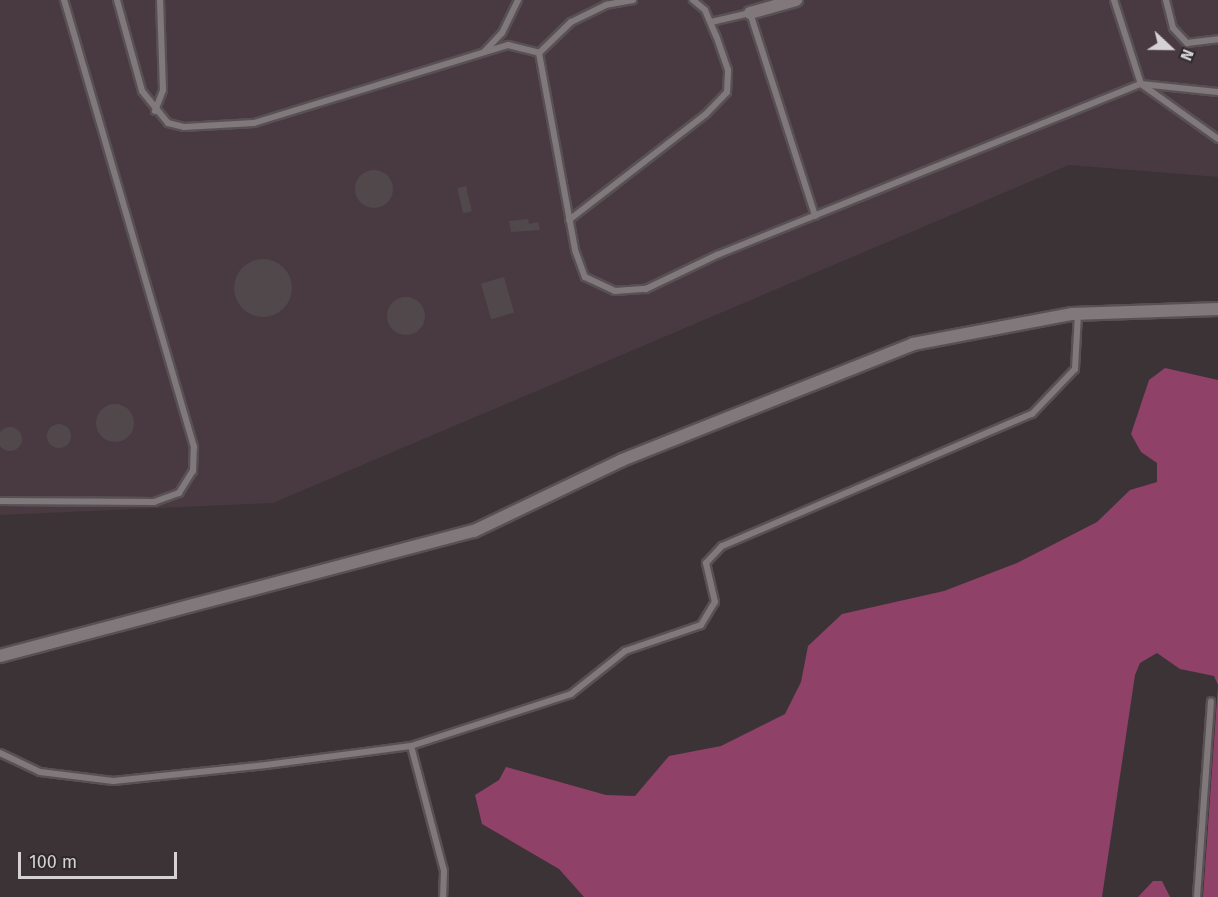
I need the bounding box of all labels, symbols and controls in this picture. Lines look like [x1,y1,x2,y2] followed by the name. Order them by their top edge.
[1140,18,1200,78] north arrow
[1176,46,1198,63] text: N
[21,840,180,878] scale bar
[29,851,77,873] text: 100 m

